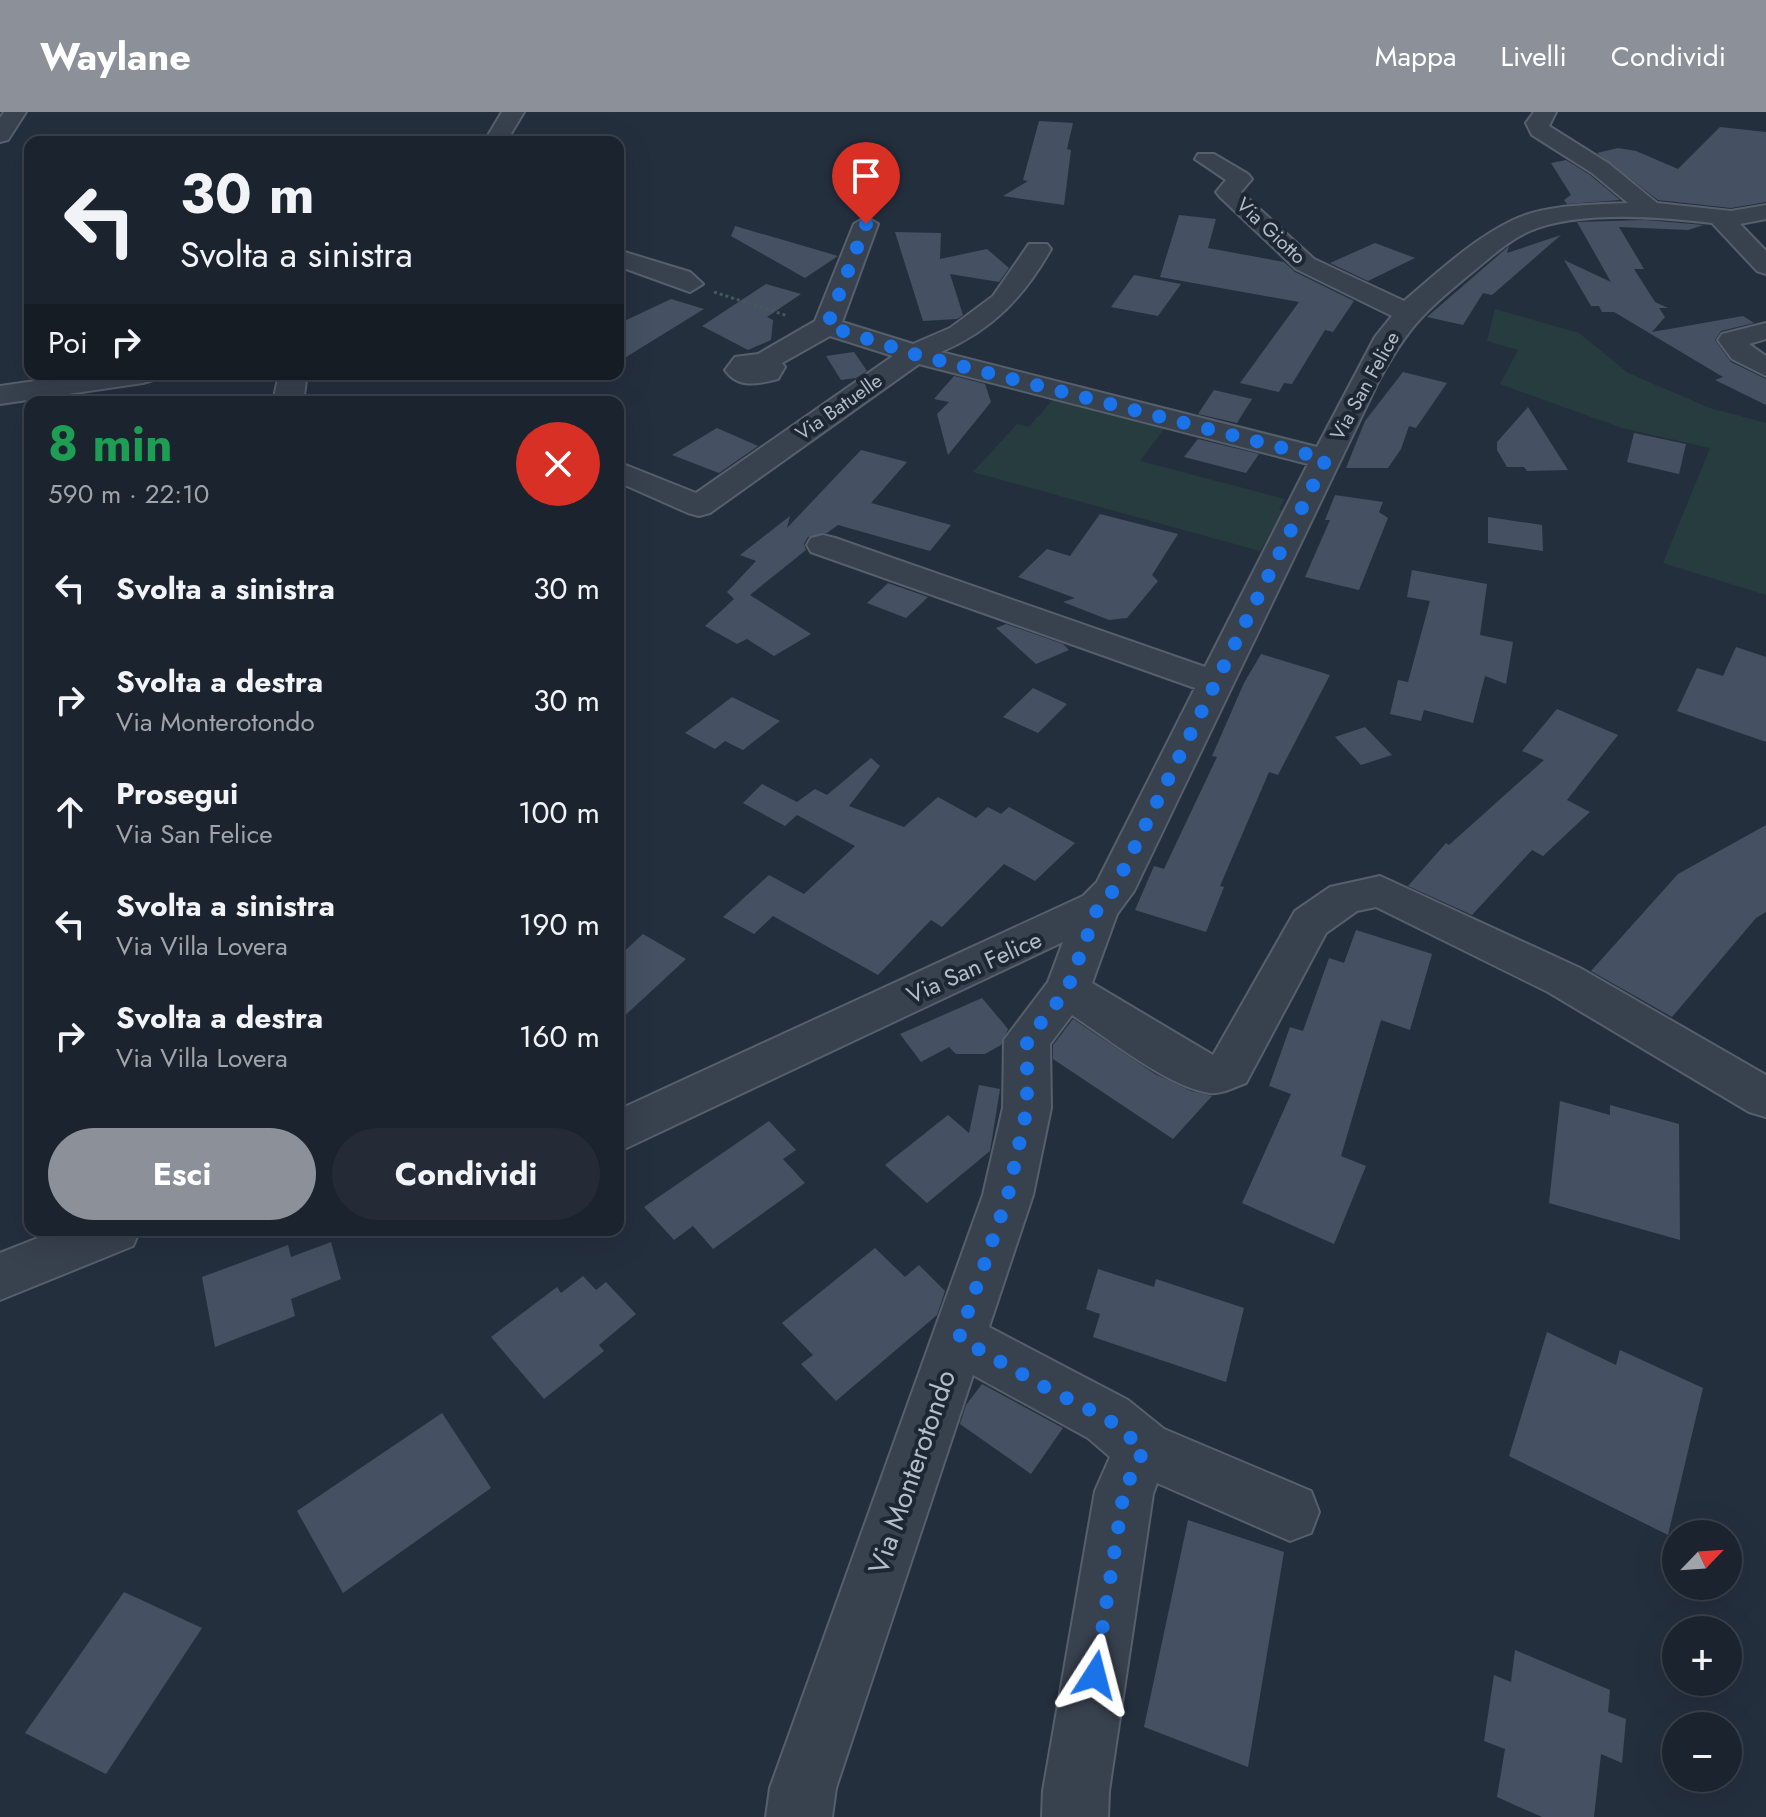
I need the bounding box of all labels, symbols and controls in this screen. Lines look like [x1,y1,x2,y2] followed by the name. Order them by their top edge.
[40,29,191,84] text: Waylane
[1375,36,1456,77] text: Mappa
[1500,36,1567,77] text: Livelli
[1611,36,1726,77] text: Condividi
[832,142,900,224] pin
[180,153,315,234] text: 30 m
[844,154,888,198] icon: arrive
[48,168,152,272] icon: left
[1230,191,1312,271] street label: Via Giotto
[180,228,413,280] text: Svolta a sinistra
[104,320,148,364] icon: right
[48,321,88,364] text: Poi
[1323,326,1407,446] street label: Via San Felice
[790,366,888,448] street label: Via Batuelle
[48,410,173,479] text: 8 min
[516,422,600,506] button: close
[48,475,209,513] text: 590 m · 22:10
[48,566,92,610] icon: left
[116,567,335,610] text: Svolta a sinistra
[533,567,600,610] text: 30 m
[116,660,323,703] text: Svolta a destra
[48,678,92,722] icon: right
[533,679,600,722] text: 30 m
[116,703,315,741] text: Via Monterotondo
[116,772,238,815] text: Prosegui
[48,790,92,834] icon: ahead
[518,791,600,834] text: 100 m
[116,815,273,853] text: Via San Felice
[116,884,335,927] text: Svolta a sinistra
[48,902,92,946] icon: left
[519,903,600,946] text: 190 m
[901,922,1047,1012] street label: Via San Felice
[116,927,288,965] text: Via Villa Lovera
[116,996,323,1039] text: Svolta a destra
[48,1014,92,1058] icon: right
[519,1015,600,1058] text: 160 m
[116,1039,288,1077] text: Via Villa Lovera
[48,1128,316,1220] button: Esci
[332,1128,600,1220] button: Condividi
[858,1364,966,1580] street label: Via Monterotondo
[1662,1520,1742,1600] north arrow
[1662,1520,1742,1792] map controls
[1662,1616,1742,1696] button: +
[1053,1633,1137,1717] position arrow
[1662,1712,1742,1792] button: −

